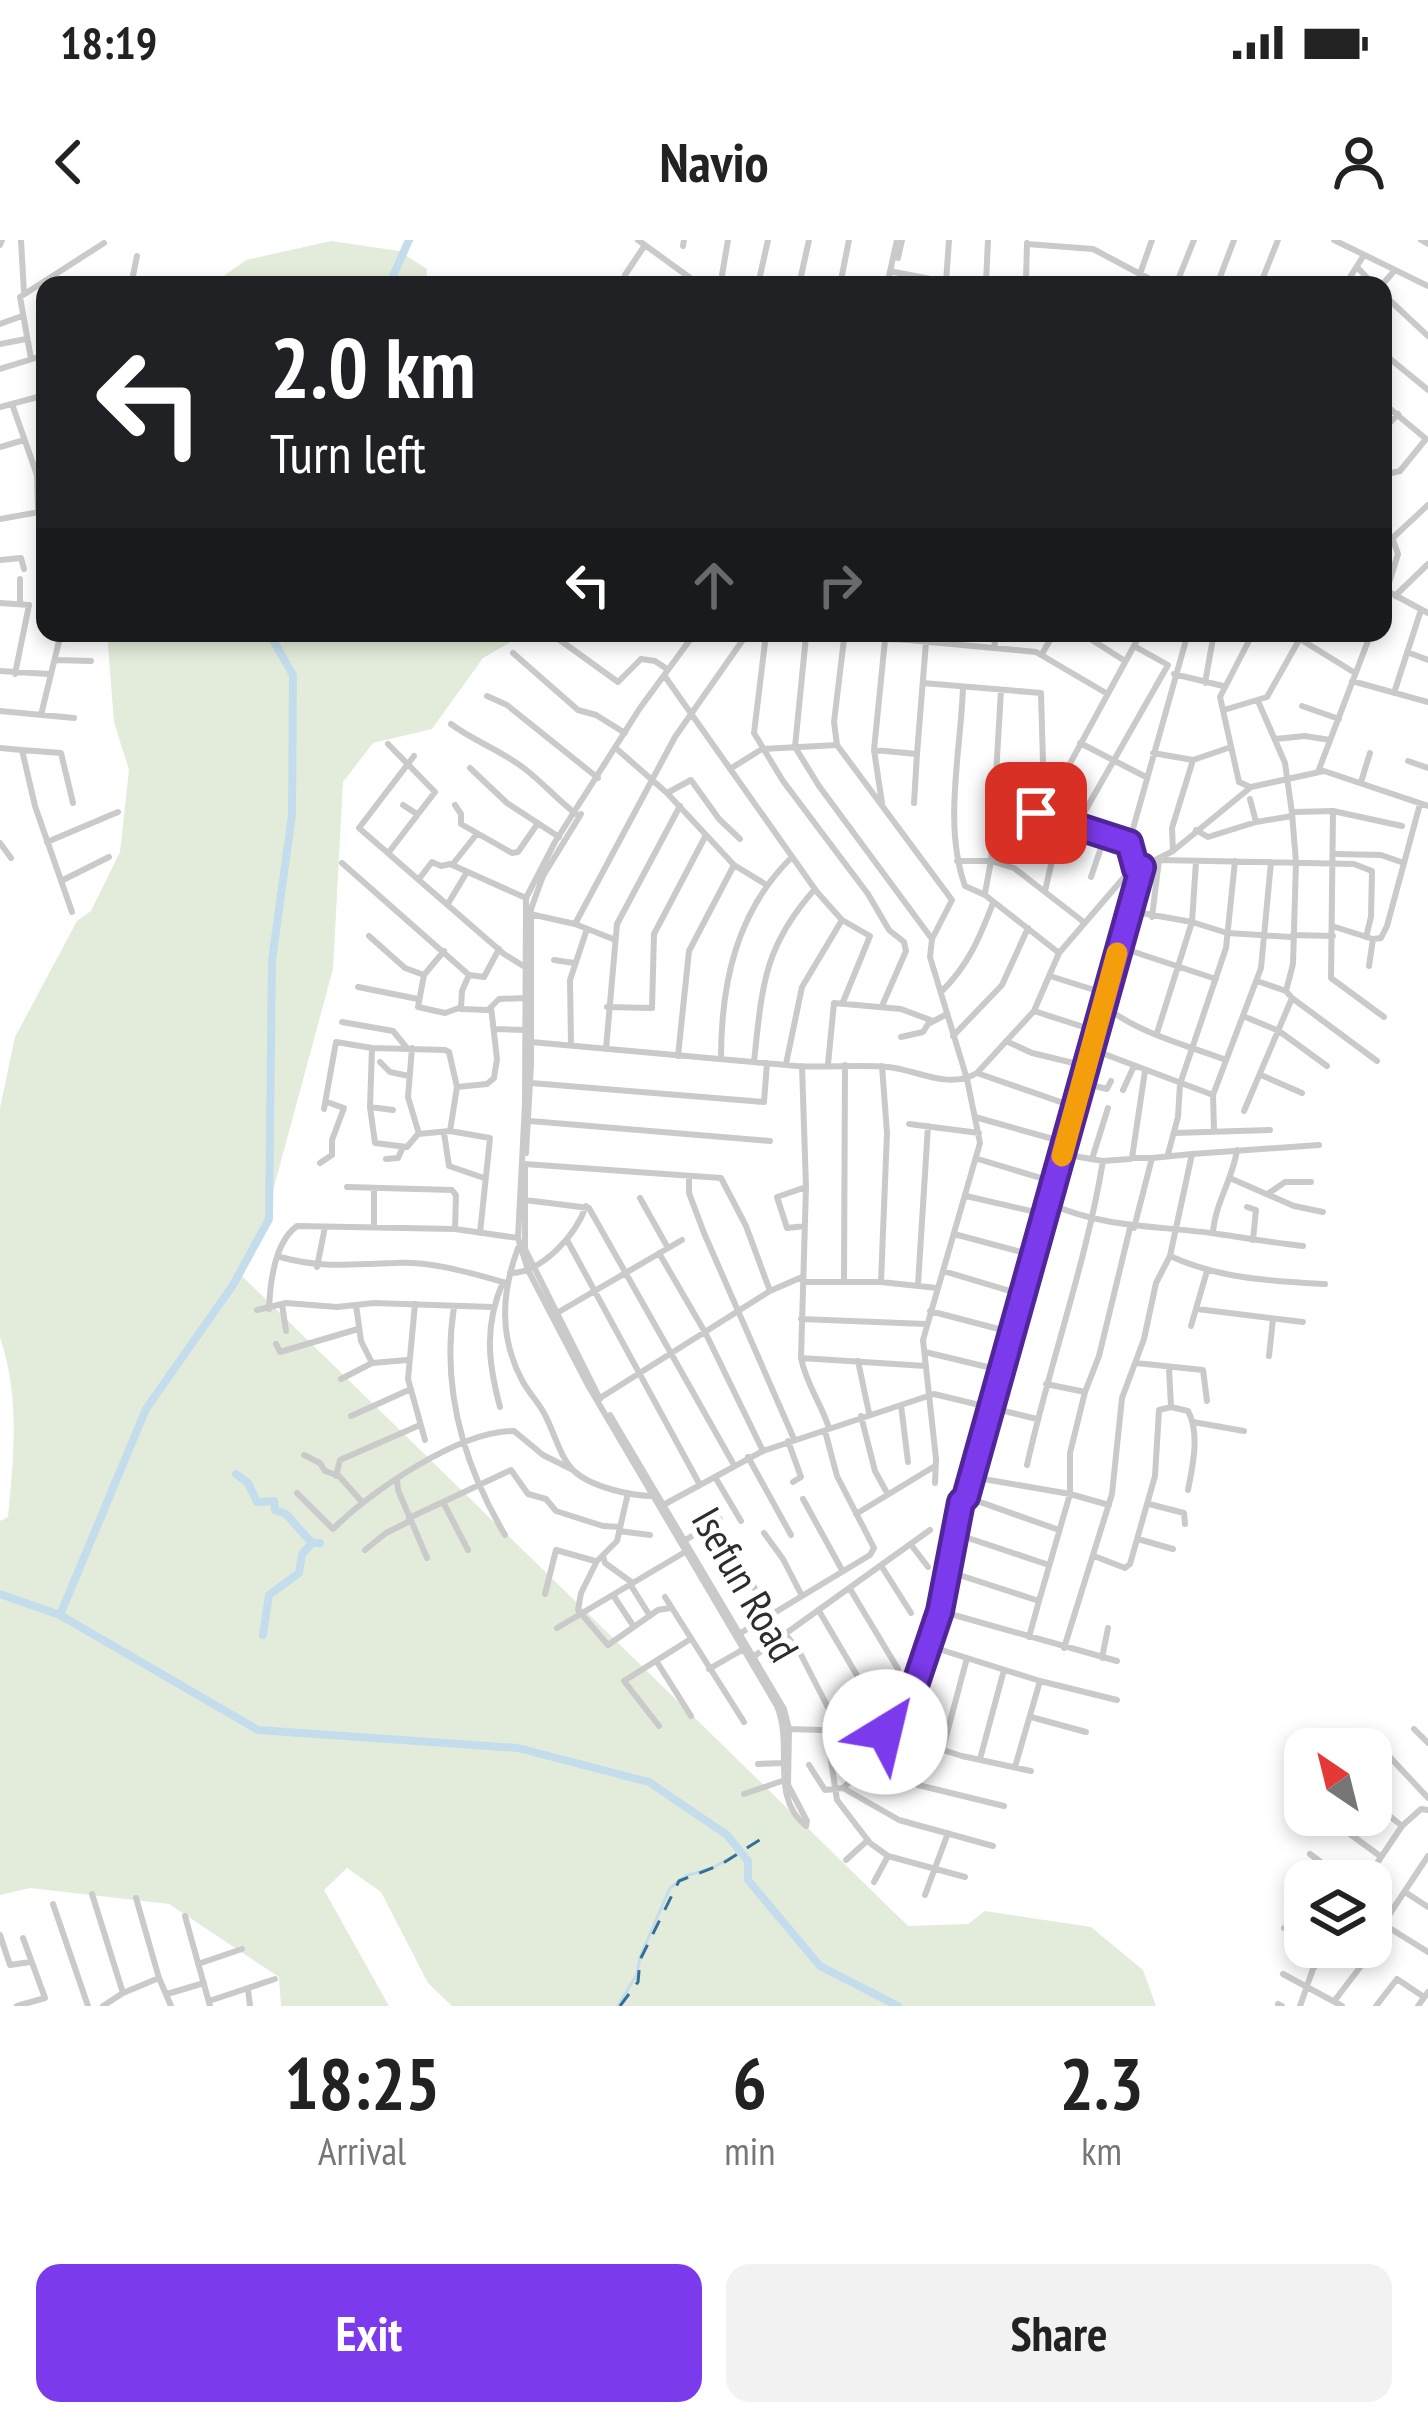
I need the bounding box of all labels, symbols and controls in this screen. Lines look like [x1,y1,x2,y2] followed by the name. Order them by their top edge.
[60,13,157,71] text: 18:19
[659,127,769,197] text: Navio
[36,129,102,195] icon: back
[1326,129,1392,195] icon: person
[270,312,476,421] text: 2.0 km
[72,324,228,480] icon: left
[270,418,426,488] text: Turn left
[555,552,621,618] icon: left
[681,552,747,618] icon: ahead
[807,552,873,618] icon: right
[985,762,1087,864] pin
[1003,780,1069,846] icon: arrive
[680,1497,812,1671] street label: Isefun Road
[822,1669,948,1795] position arrow
[1284,1728,1392,1836] north arrow
[1284,1728,1392,1968] map controls
[1284,1860,1392,1968] button: layers
[284,2036,440,2129] text: 18:25
[733,2036,767,2129] text: 6
[1060,2036,1144,2129] text: 2.3
[318,2125,406,2176] text: Arrival
[724,2125,775,2176] text: min
[1081,2125,1122,2176] text: km
[36,2264,702,2402] button: Exit
[726,2264,1392,2402] button: Share

